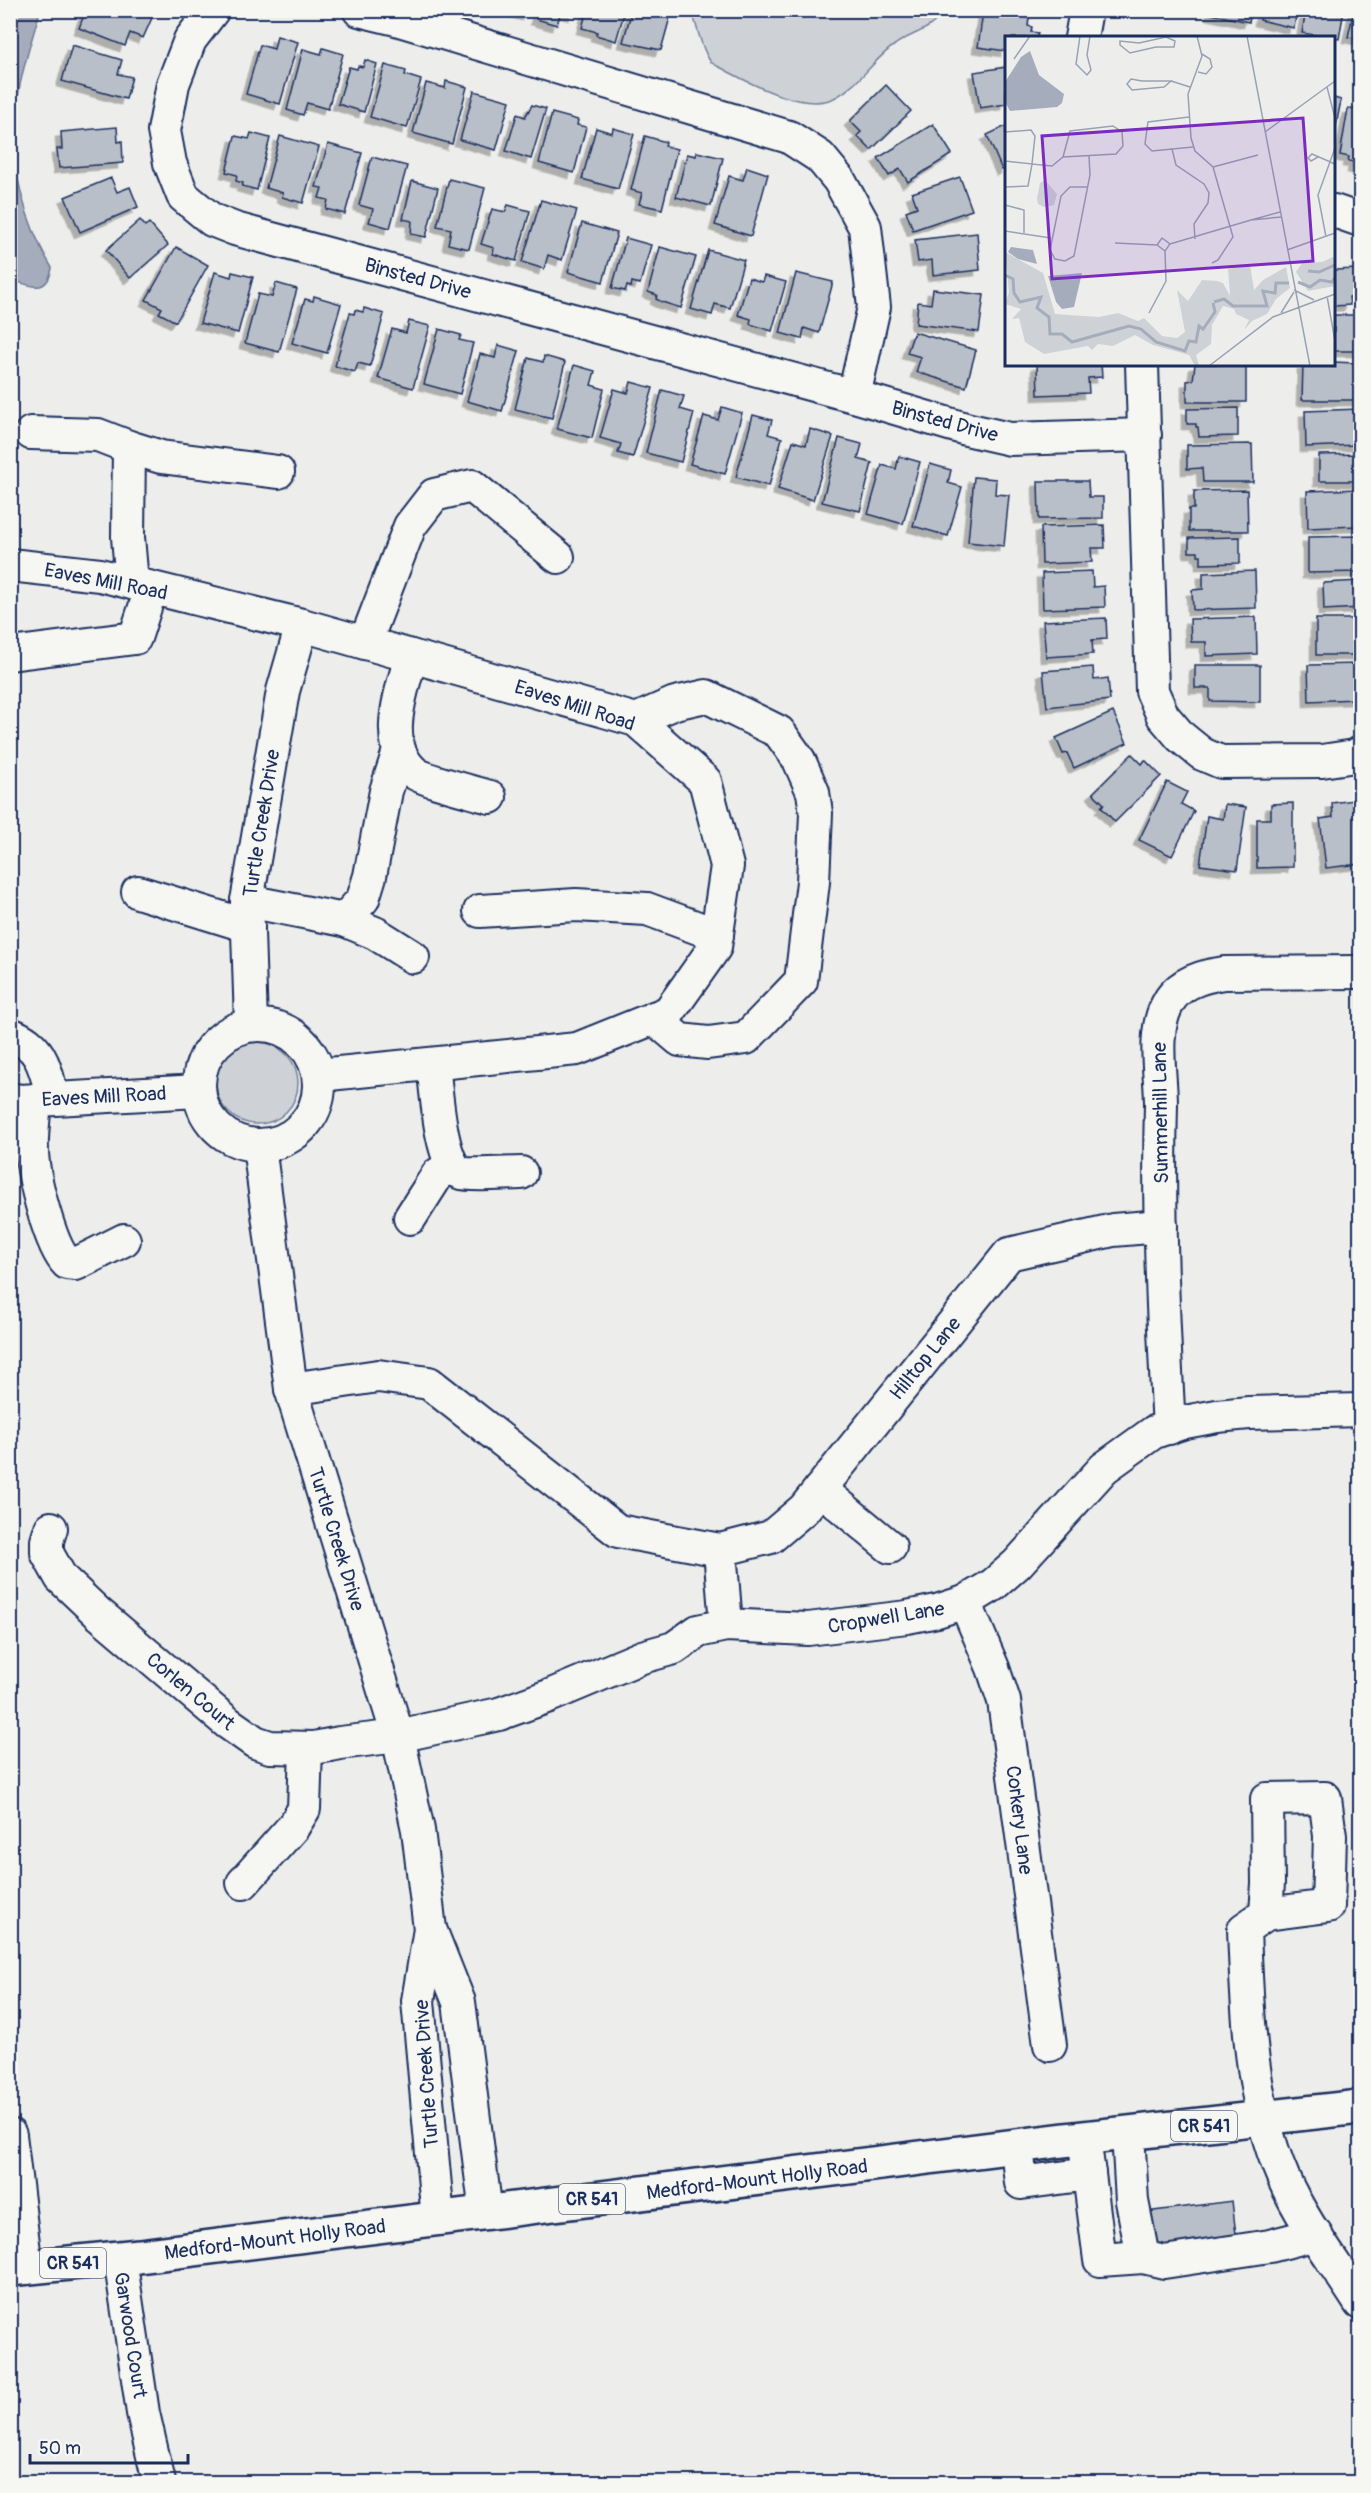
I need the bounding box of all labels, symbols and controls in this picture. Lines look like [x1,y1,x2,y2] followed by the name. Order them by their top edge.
[1005,36,1335,366] inset map
[362,252,474,305] street label: Binsted Drive
[889,395,1001,448] street label: Binsted Drive
[42,557,170,606] street label: Eaves Mill Road
[511,674,638,737] street label: Eaves Mill Road
[238,747,286,899] street label: Turtle Creek Drive
[1147,1042,1174,1184] street label: Summerhill Lane
[41,1081,167,1112] street label: Eaves Mill Road
[884,1312,967,1405] street label: Hilltop Lane
[303,1464,370,1614] street label: Turtle Creek Drive
[826,1596,946,1639] street label: Cropwell Lane
[141,1647,241,1736] street label: Corlen Court
[1000,1764,1039,1876] street label: Corkery Lane
[409,1999,444,2149] street label: Turtle Creek Drive
[1171,2111,1237,2141] road number: CR 541
[645,2154,869,2205] street label: Medford-Mount Holly Road
[559,2184,625,2214] road number: CR 541
[163,2214,387,2265] street label: Medford-Mount Holly Road
[40,2248,106,2278] road number: CR 541
[108,2270,153,2401] street label: Garwood Court
[30,2427,188,2465] scale bar
[39,2437,81,2460] text: 50 m

